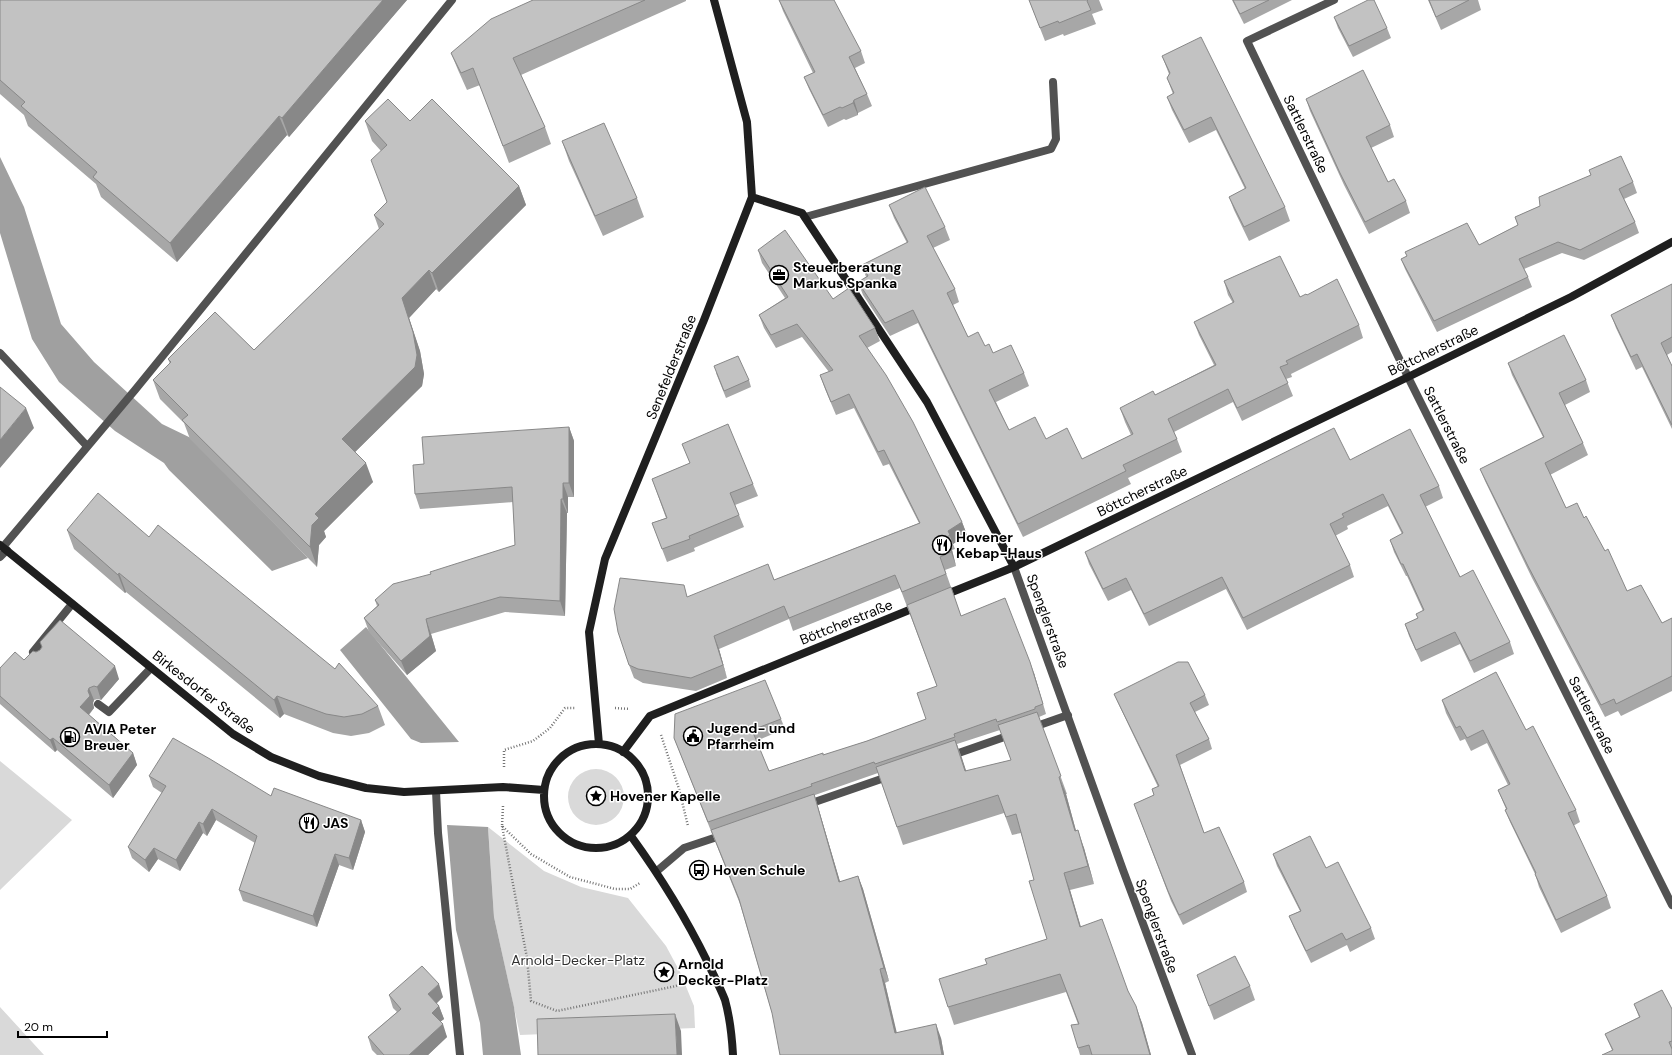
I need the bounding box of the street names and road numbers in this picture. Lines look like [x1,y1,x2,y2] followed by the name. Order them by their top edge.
[1279,92,1333,176] street label: Sattlerstraße
[642,312,700,422] street label: Senefelderstraße
[1385,320,1481,380] street label: Böttcherstraße
[1420,383,1474,467] street label: Sattlerstraße
[1094,461,1190,521] street label: Böttcherstraße
[1023,571,1073,671] street label: Spenglerstraße
[797,595,895,649] street label: Böttcherstraße
[149,646,259,738] street label: Birkesdorfer Straße
[1565,673,1619,757] street label: Sattlerstraße
[1132,876,1182,976] street label: Spenglerstraße

